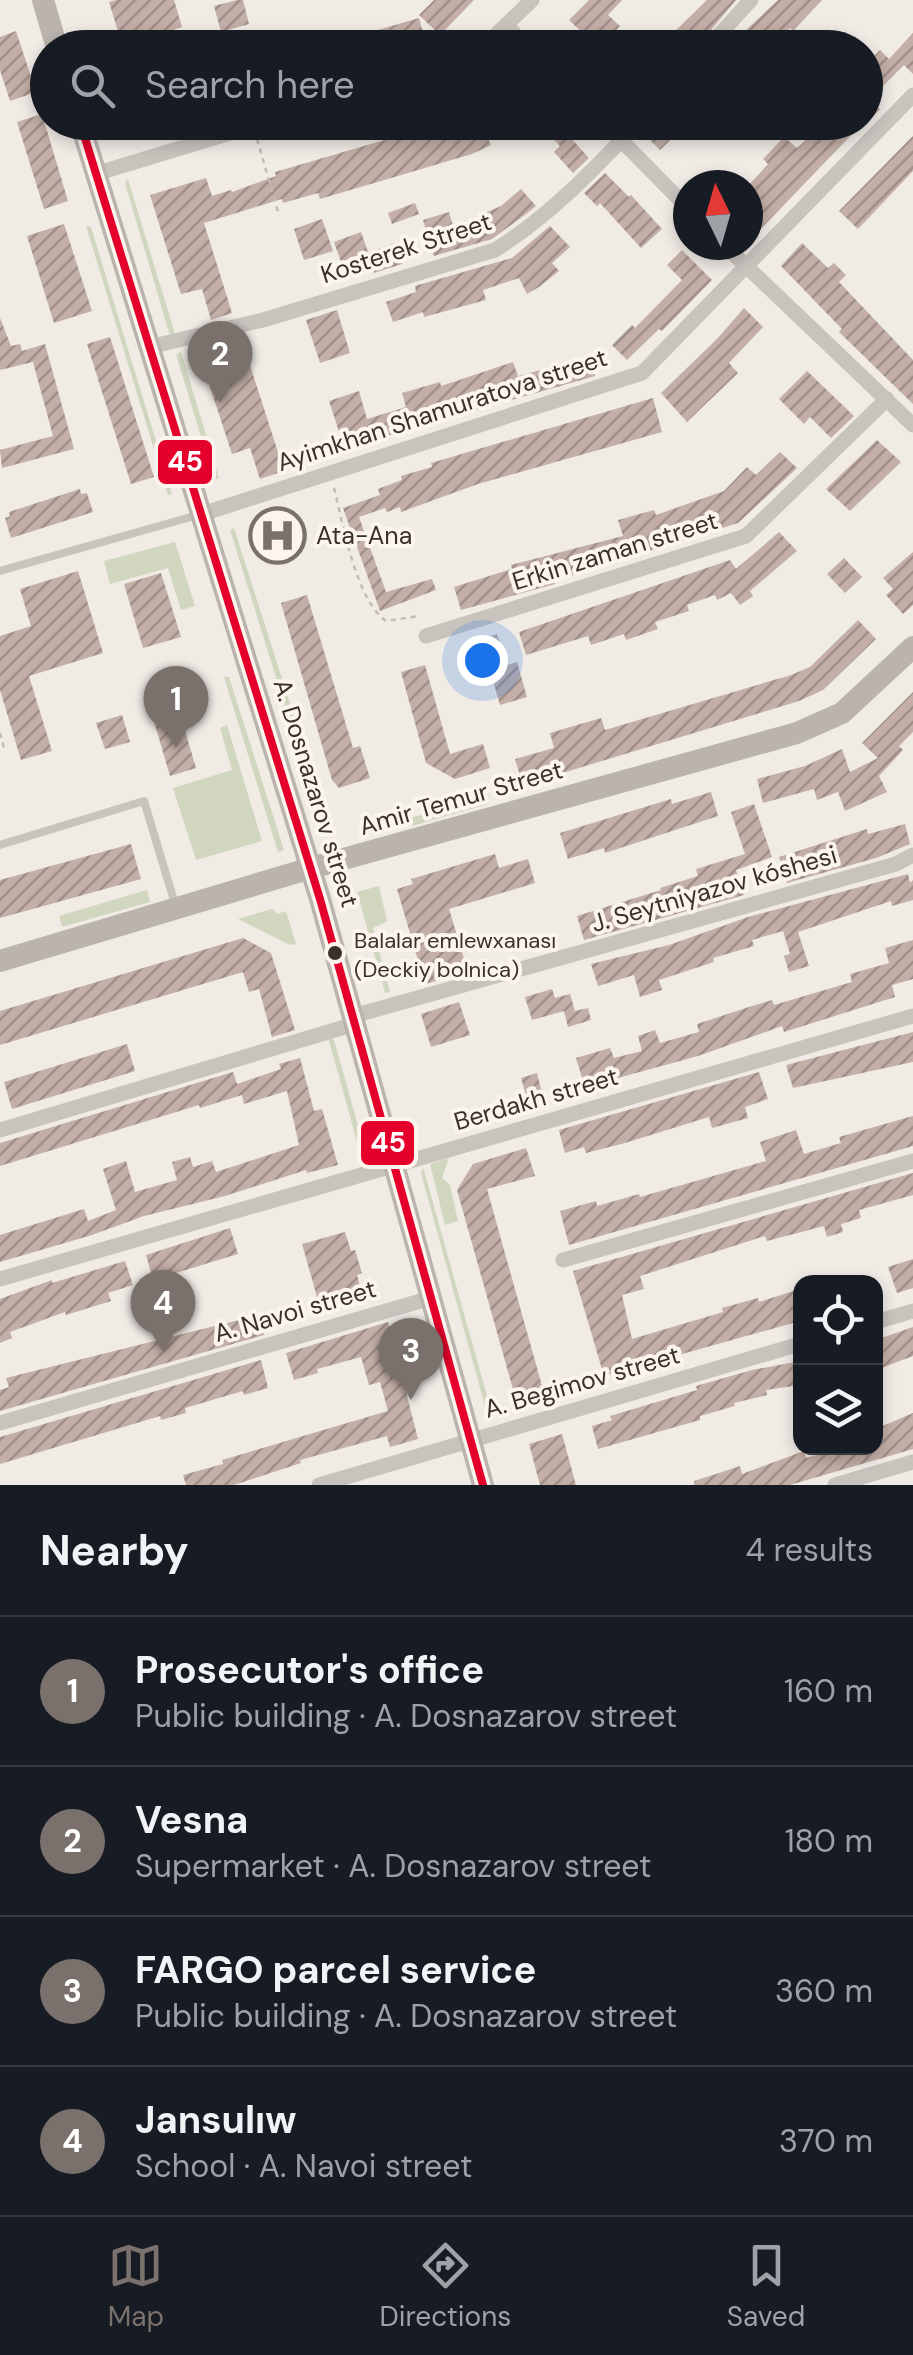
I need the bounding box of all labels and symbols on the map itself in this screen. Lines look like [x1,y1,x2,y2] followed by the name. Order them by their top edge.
[673,170,763,260] north arrow
[317,205,495,291] street label: Kosterek Street
[188,320,252,403] pin: 2
[273,341,611,479] street label: Ayimkhan Shamuratova street
[156,438,214,486] line badge: 45
[167,443,203,480] text: 45
[508,504,722,598] street label: Erkin zaman street
[247,505,307,565] hospital icon: Ata-Ana
[316,519,412,552] place label: Ata-Ana
[457,635,508,686] your location
[144,666,208,748] pin: 1
[266,675,366,911] street label: A. Dosnazarov street
[355,753,567,843] street label: Amir Temur Street
[587,838,841,940] street label: J. Seytniyazov kóshesi
[354,926,556,984] place label: Balalar emlewxanası (Deckiy bolnica)
[325,943,345,963] marker: Balalar emlewxanası (Deckiy bolnica)
[450,1060,622,1138] street label: Berdakh street
[359,1119,416,1167] line badge: 45
[370,1124,406,1161] text: 45
[130,1270,196,1352] pin: 4
[210,1272,380,1350] street label: A. Navoi street
[378,1318,444,1400] pin: 3
[480,1338,684,1426] street label: A. Begimov street

